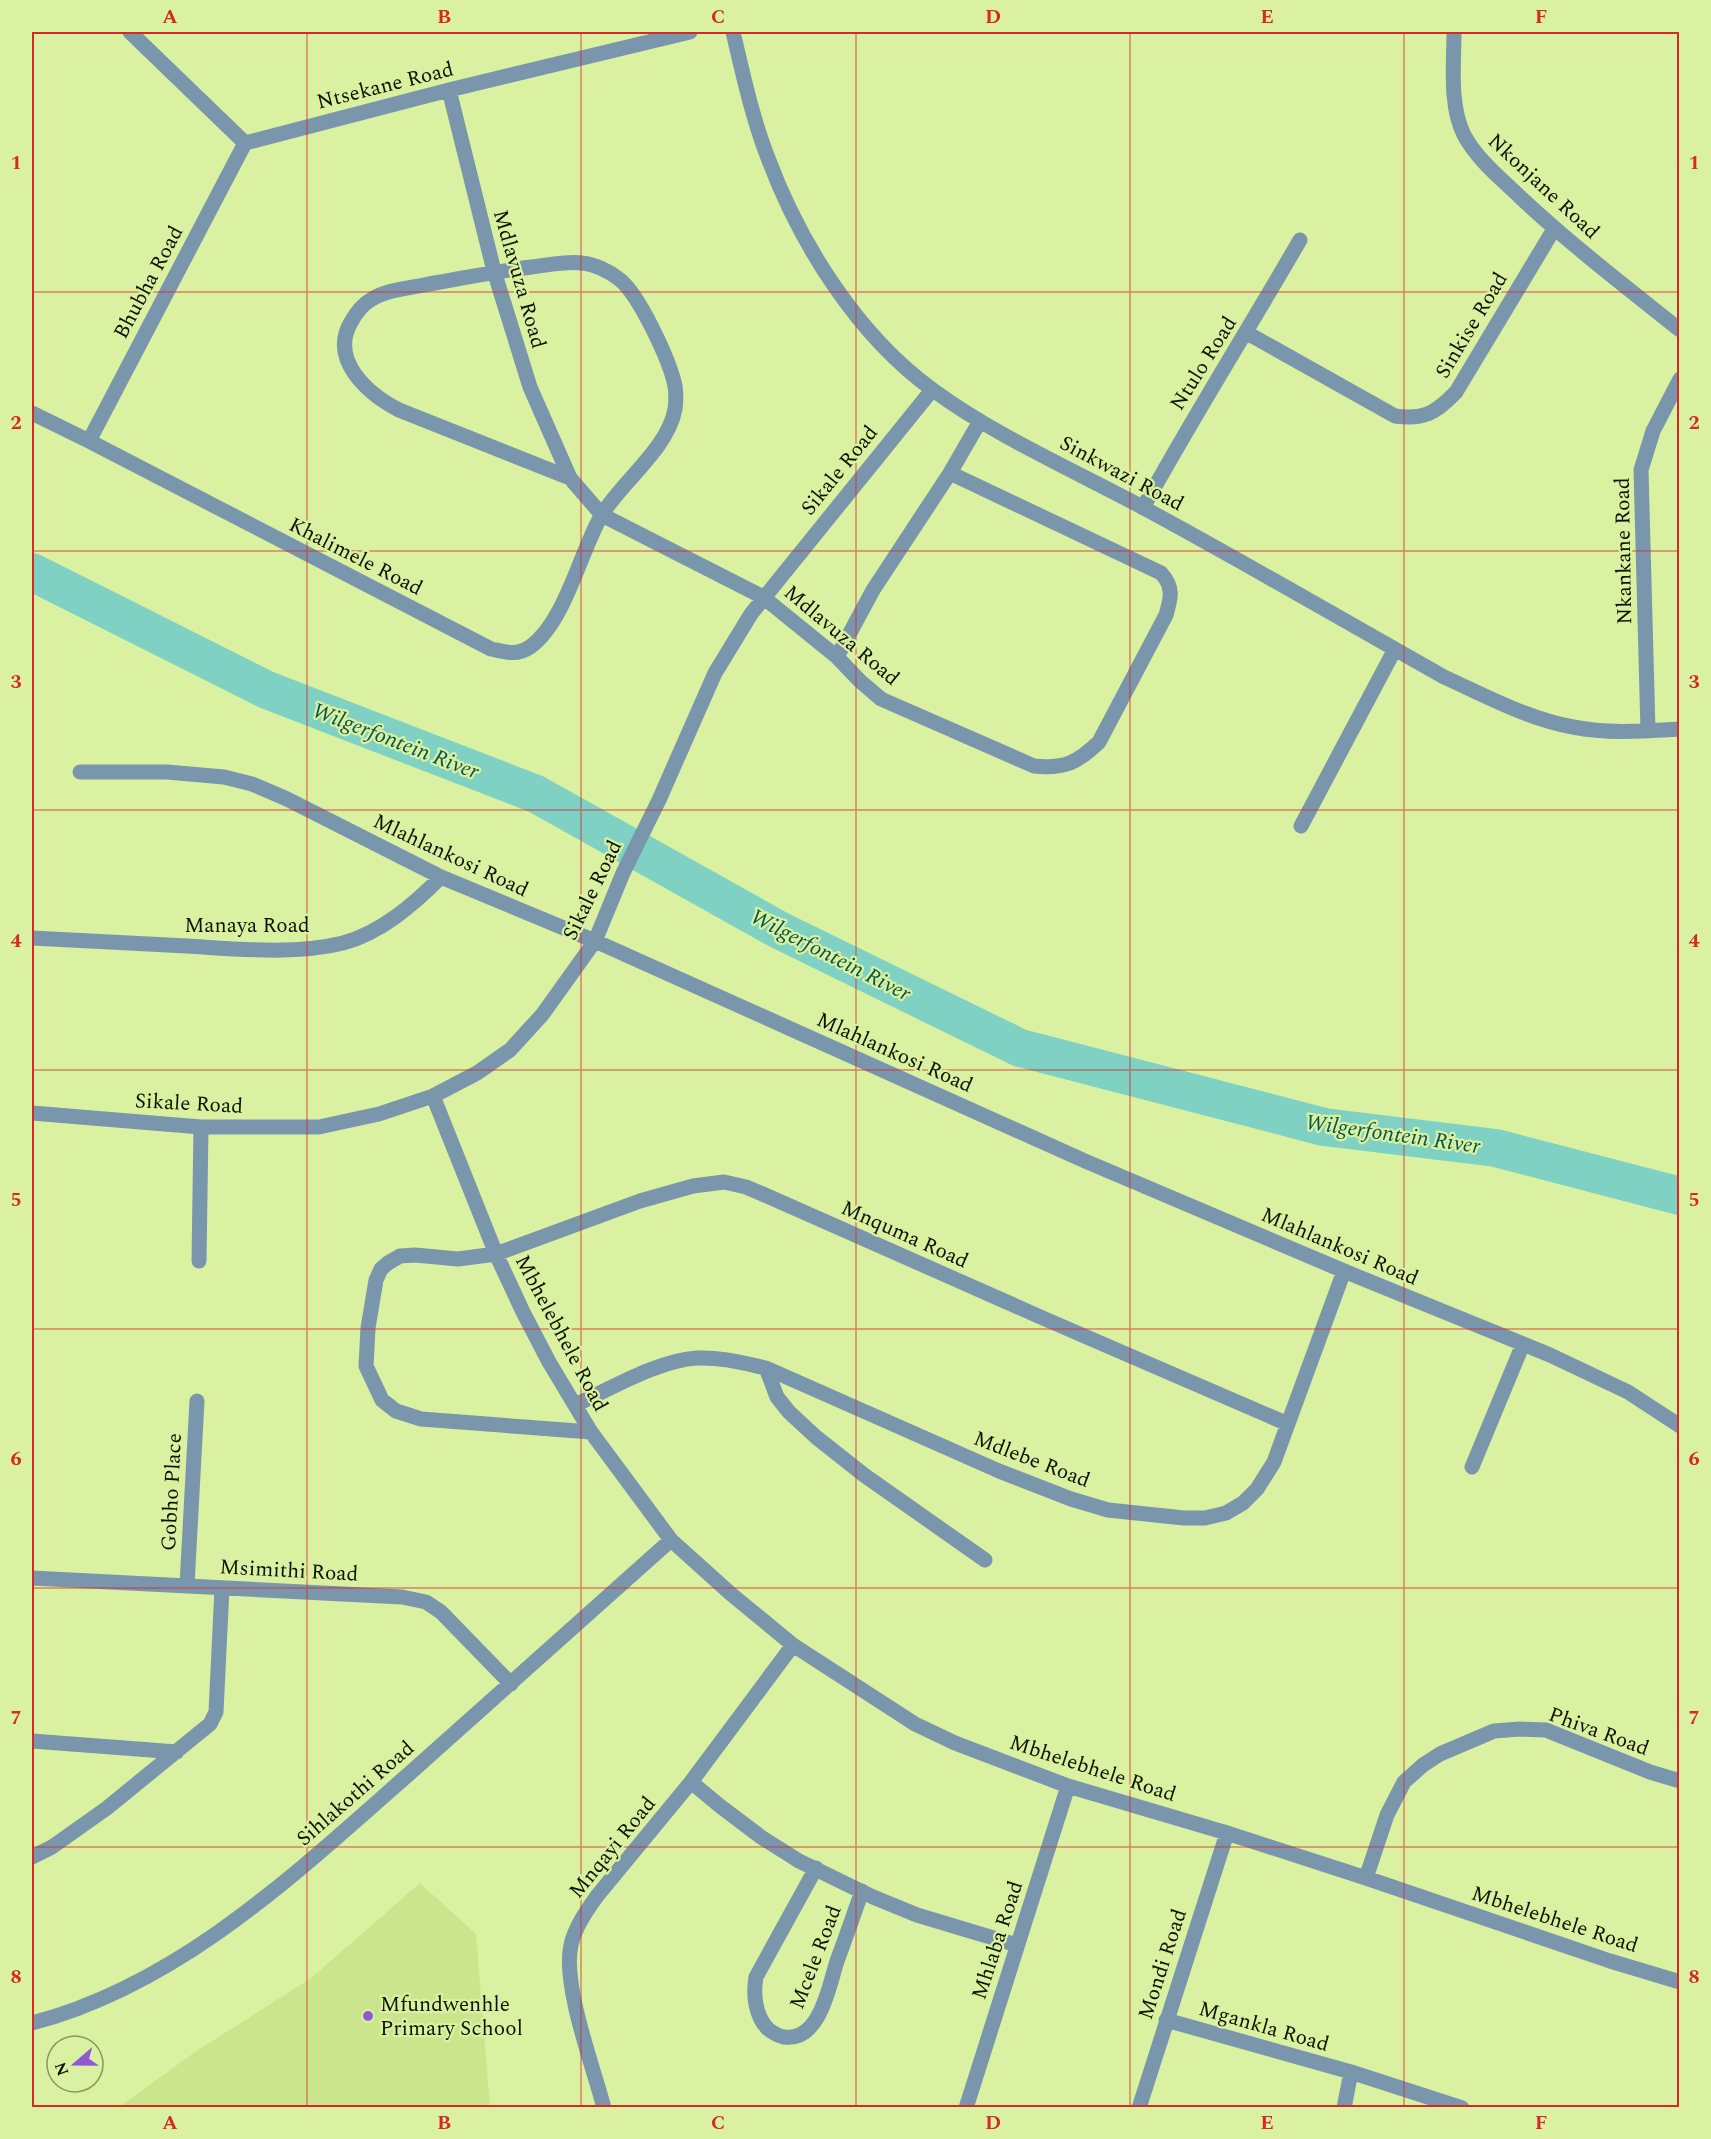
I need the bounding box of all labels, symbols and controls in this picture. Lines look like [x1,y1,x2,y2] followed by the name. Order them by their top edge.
[162,2,178,32] text: A
[437,2,451,32] text: B
[711,2,725,32] text: C
[985,2,1001,32] text: D
[1260,2,1274,32] text: E
[1535,2,1547,32] text: F
[313,53,457,118] street label: Ntsekane Road
[1480,126,1607,247] street label: Nkonjane Road
[10,148,22,178] text: 1
[1688,148,1700,178] text: 1
[484,206,554,352] street label: Mdlavuza Road
[106,220,192,345] street label: Bhubha Road
[1427,266,1516,385] street label: Sinkise Road
[1162,310,1246,417] street label: Ntulo Road
[10,408,22,438] text: 2
[1688,408,1700,438] text: 2
[793,419,886,523] street label: Sikale Road
[1054,428,1189,520] street label: Sinkwazi Road
[1607,477,1641,625] street label: Nkankane Road
[283,509,428,604] street label: Khalimele Road
[776,577,906,694] street label: Mdlavuza Road
[10,667,22,697] text: 3
[1688,667,1700,697] text: 3
[307,694,484,789] water label: Wilgerfontein River
[368,806,534,906] street label: Mlahlankosi Road
[555,835,631,946] street label: Sikale Road
[744,901,917,1010] water label: Wilgerfontein River
[184,910,310,942] street label: Manaya Road
[10,926,22,956] text: 4
[1688,926,1700,956] text: 4
[811,1004,978,1102] street label: Mlahlankosi Road
[134,1085,244,1123] street label: Sikale Road
[1303,1106,1483,1163] water label: Wilgerfontein River
[10,1185,22,1215] text: 5
[1688,1185,1700,1215] text: 5
[836,1193,974,1277] street label: Mnquma Road
[1256,1199,1423,1295] street label: Mlahlankosi Road
[506,1249,616,1418] street label: Mbhelebhele Road
[969,1423,1095,1497] street label: Mdlebe Road
[153,1432,191,1552] street label: Gobho Place
[10,1444,22,1474] text: 6
[1688,1444,1700,1474] text: 6
[219,1551,359,1591] street label: Msimithi Road
[1544,1699,1653,1765] street label: Phiva Road
[10,1703,22,1733] text: 7
[1688,1703,1700,1733] text: 7
[1005,1727,1180,1811] street label: Mbhelebhele Road
[289,1733,422,1854] street label: Sihlakothi Road
[561,1790,664,1906] street label: Mnqayi Road
[964,1877,1032,2004] street label: Mhlaba Road
[1467,1878,1642,1962] street label: Mbhelebhele Road
[781,1901,850,2014] street label: Mcele Road
[1130,1905,1196,2024] street label: Mondi Road
[10,1962,22,1992] text: 8
[1688,1962,1700,1992] text: 8
[380,1989,523,2045] place label: Mfundwenhle Primary School
[1195,1993,1333,2061] street label: Mgankla Road
[361,2009,375,2023] marker: Mfundwenhle Primary School
[45,2034,105,2094] north arrow
[48,2059,75,2079] text: N
[162,2108,178,2138] text: A
[437,2108,451,2138] text: B
[711,2108,725,2138] text: C
[985,2108,1001,2138] text: D
[1260,2108,1274,2138] text: E
[1535,2108,1547,2138] text: F

